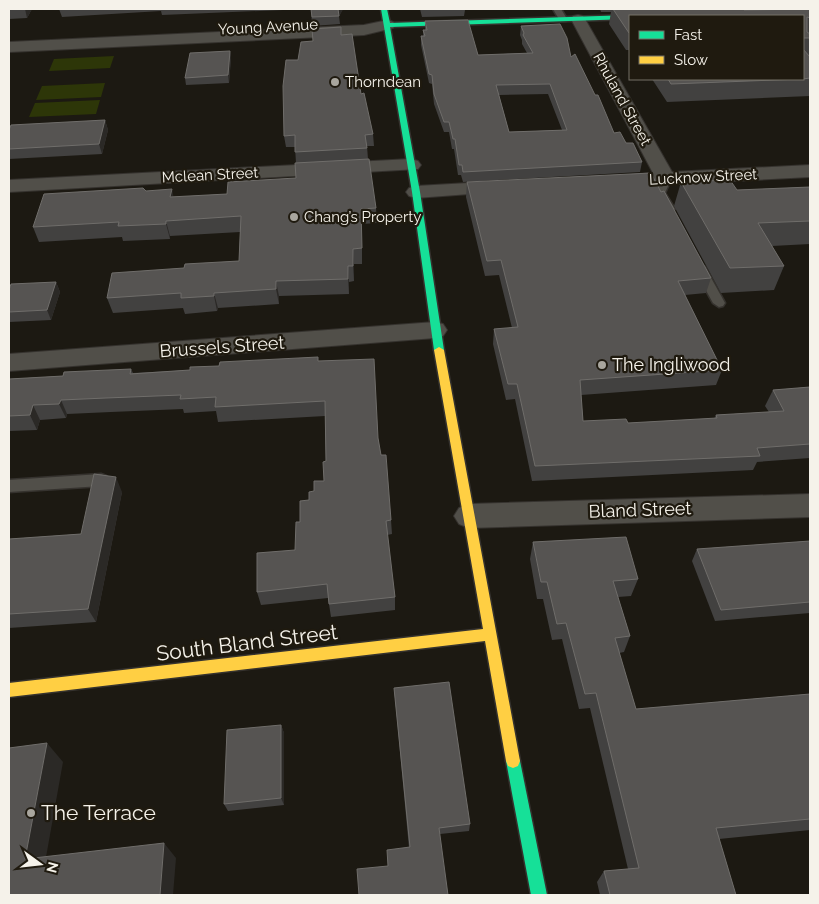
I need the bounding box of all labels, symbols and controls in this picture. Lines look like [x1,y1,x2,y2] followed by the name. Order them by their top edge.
[217,15,319,39] street label: Young Avenue
[629,15,804,80] legend
[674,26,702,44] text: Fast
[589,50,655,148] street label: Rhuland Street
[674,51,708,69] text: Slow
[345,73,421,91] place label: Thorndean
[329,76,341,88] marker: Thorndean
[161,163,259,187] street label: Mclean Street
[648,165,758,189] street label: Lucknow Street
[304,208,421,226] place label: Chang’s Property
[288,211,300,223] marker: Chang’s Property
[159,332,285,361] street label: Brussels Street
[612,354,730,375] place label: The Ingliwood
[596,359,608,371] marker: The Ingliwood
[588,497,692,522] street label: Bland Street
[155,619,339,666] street label: South Bland Street
[41,800,156,825] place label: The Terrace
[25,807,37,819] marker: The Terrace
[15,839,65,889] north arrow
[43,860,62,875] text: N

